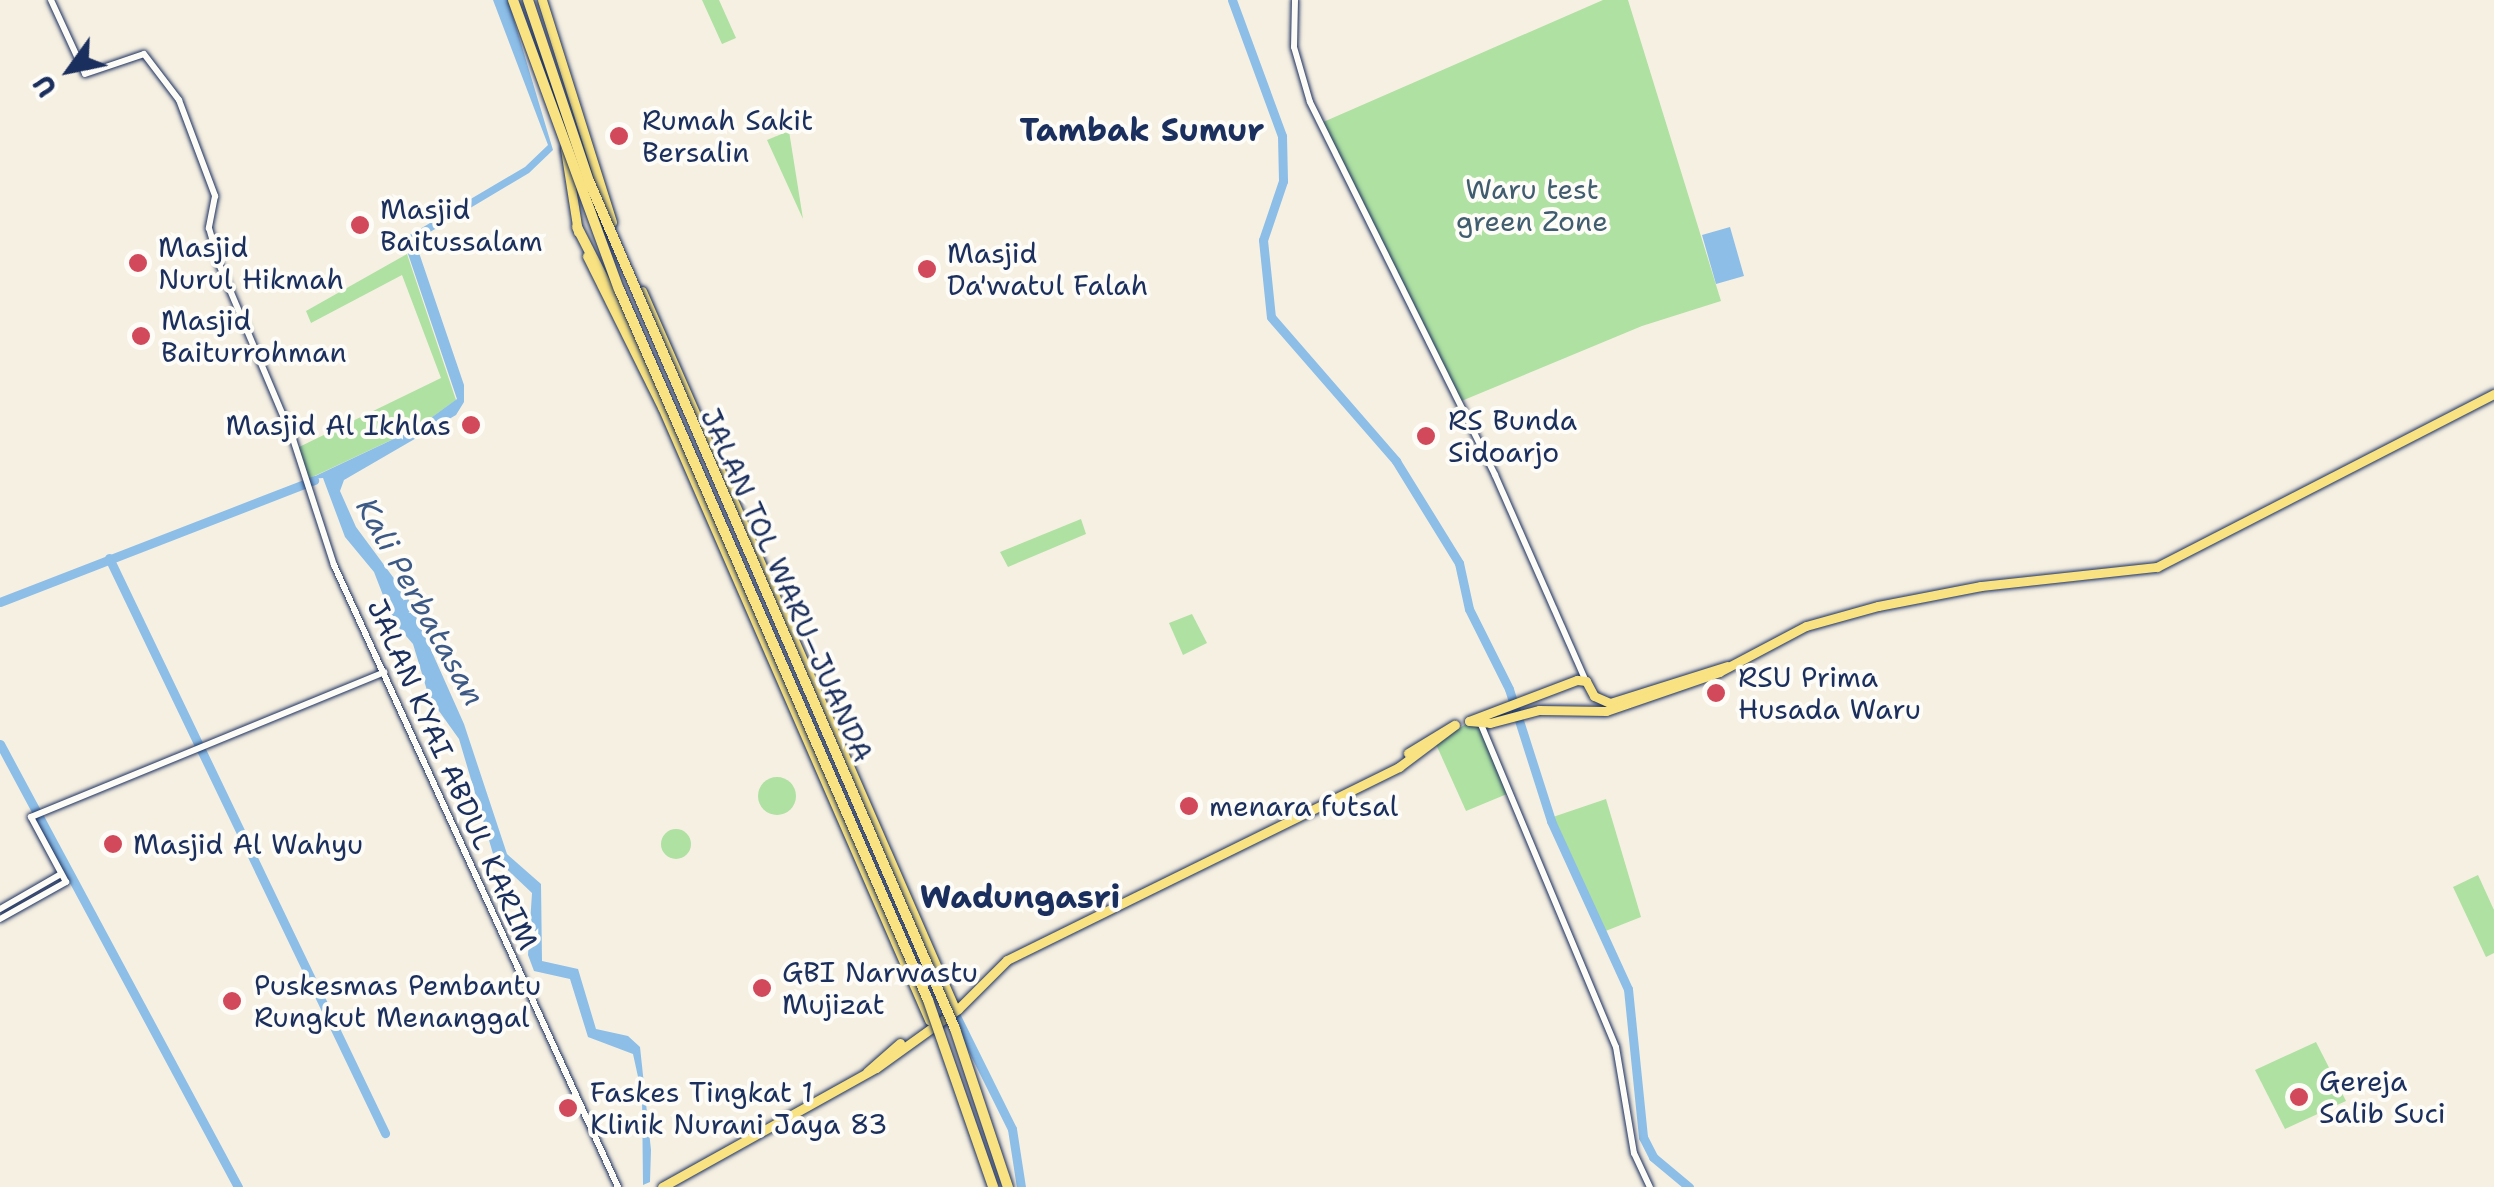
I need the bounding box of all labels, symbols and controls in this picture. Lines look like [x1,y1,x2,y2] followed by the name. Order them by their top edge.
[20,20,120,120] north arrow
[24,68,66,105] text: U
[642,103,813,169] place label: Rumah Sakit Bersalin
[1019,111,1265,149] district label: Tambak Sumur
[606,123,632,149] marker: Rumah Sakit Bersalin
[1456,172,1608,238] park label: Waru test green Zone
[380,192,543,258] place label: Masjid Baitussalam
[349,214,371,236] marker: Masjid Baitussalam
[158,230,344,296] place label: Masjid Nurul Hikmah
[947,236,1148,302] place label: Masjid Da'watul Falah
[127,252,149,274] marker: Masjid Nurul Hikmah
[916,258,938,280] marker: Masjid Da'watul Falah
[161,303,347,369] place label: Masjid Baiturrohman
[130,325,152,347] marker: Masjid Baiturrohman
[694,403,880,767] street label: JALAN TOL WARU–JUANDA
[1448,403,1577,469] place label: RS Bunda Sidoarjo
[226,408,451,442] place label: Masjid Al Ikhlas
[460,414,482,436] marker: Masjid Al Ikhlas
[1413,423,1439,449] marker: RS Bunda Sidoarjo
[348,492,492,712] water label: Kali Perbatasan
[360,594,546,954] street label: JALAN KYAI ABDUL KARIM
[1738,660,1921,726] place label: RSU Prima Husada Waru
[1703,680,1729,706] marker: RSU Prima Husada Waru
[1209,789,1398,823] place label: menara futsal
[1178,795,1200,817] marker: menara futsal
[133,827,363,861] place label: Masjid Al Wahyu
[102,833,124,855] marker: Masjid Al Wahyu
[920,878,1120,916] district label: Wadungasri
[782,955,978,1021] place label: GBI Narwastu Mujizat
[254,968,541,1034] place label: Puskesmas Pembantu Rungkut Menanggal
[751,977,773,999] marker: GBI Narwastu Mujizat
[219,988,245,1014] marker: Puskesmas Pembantu Rungkut Menanggal
[2319,1064,2446,1130] place label: Gereja Salib Suci
[590,1075,888,1141] place label: Faskes Tingkat 1 Klinik Nurani Jaya 83
[2288,1086,2310,1108] marker: Gereja Salib Suci
[555,1095,581,1121] marker: Faskes Tingkat 1 Klinik Nurani Jaya 83

